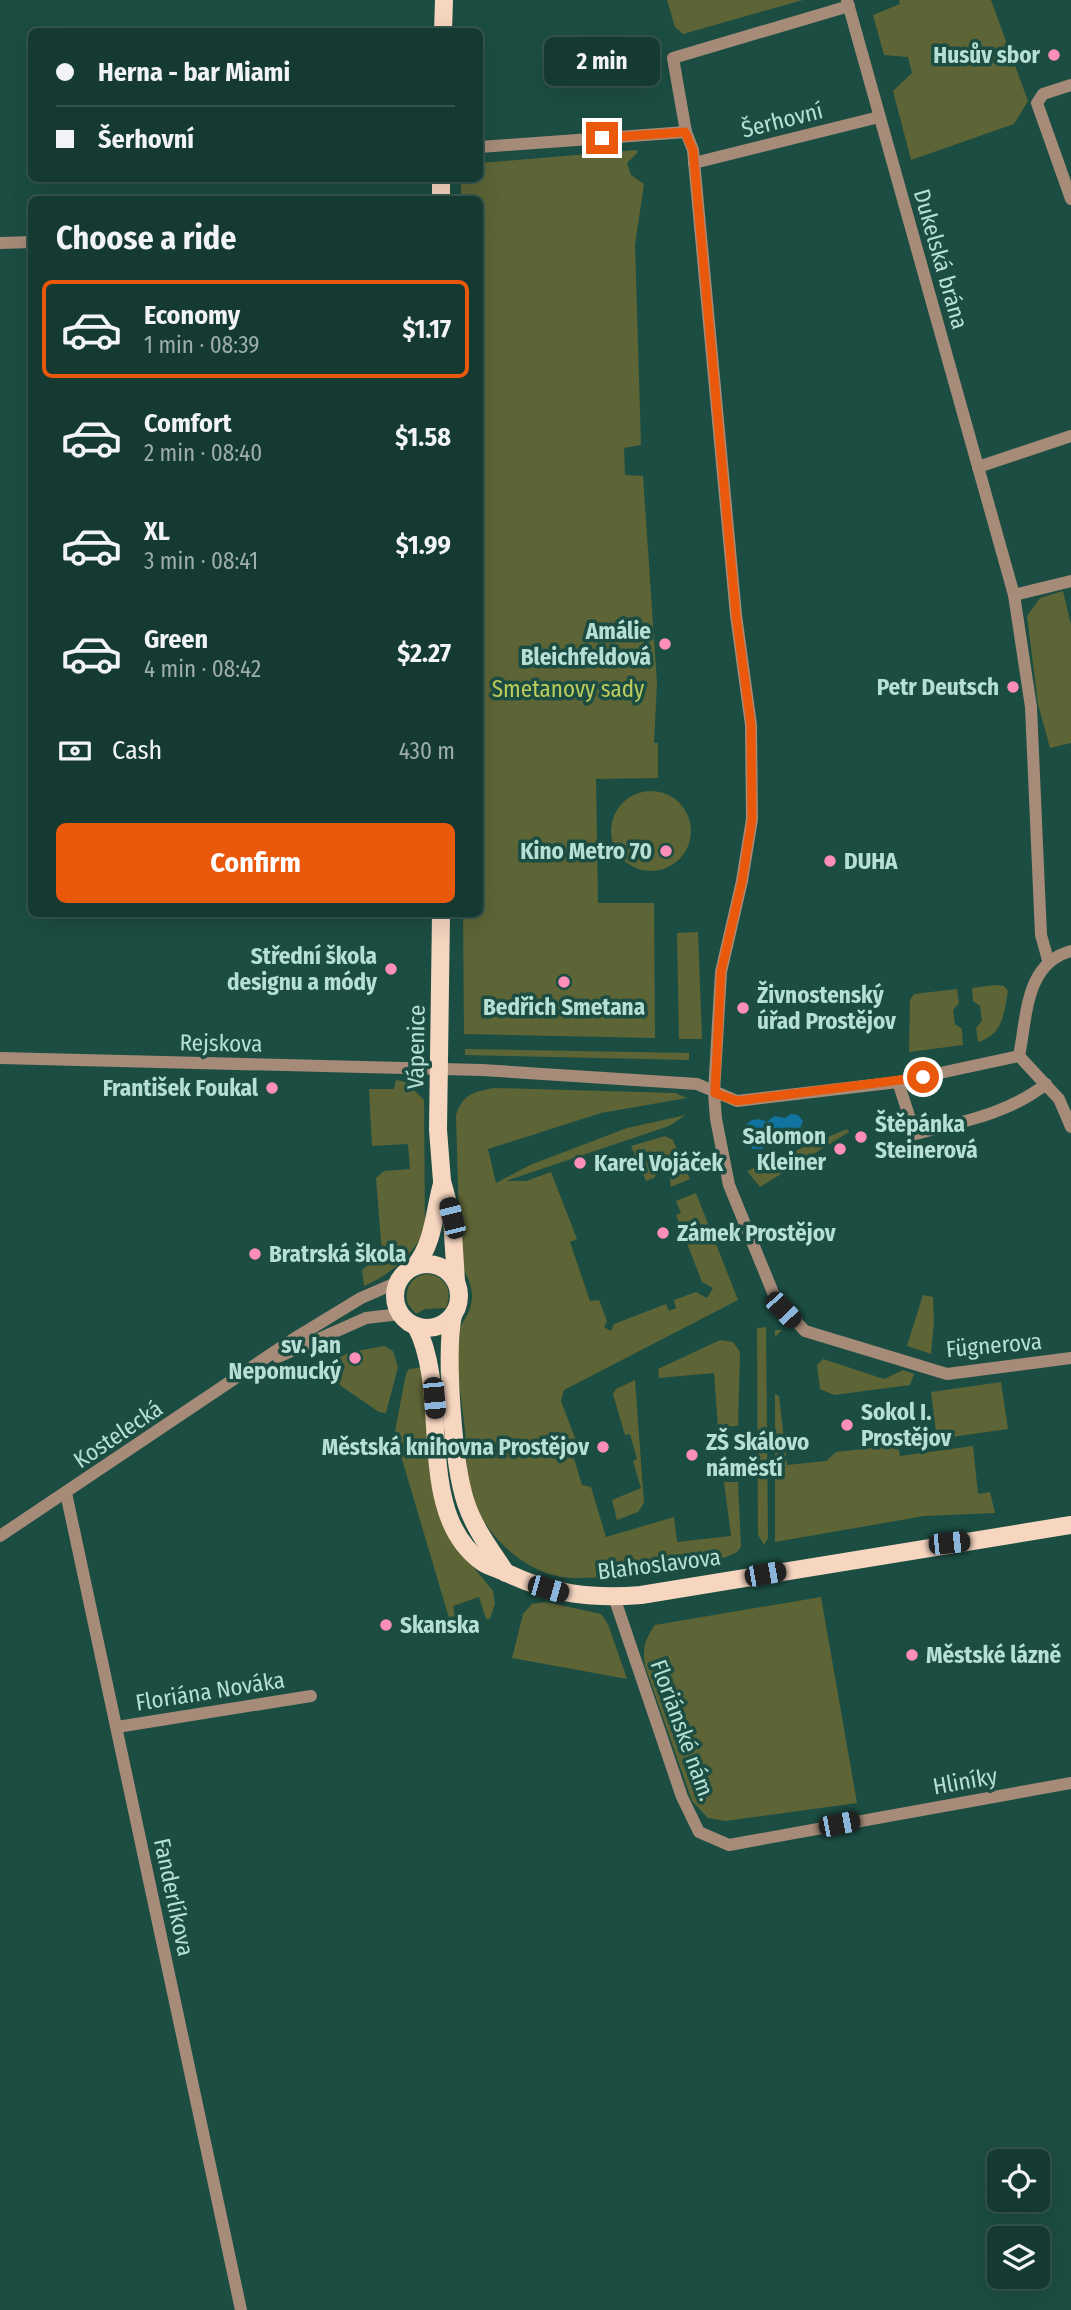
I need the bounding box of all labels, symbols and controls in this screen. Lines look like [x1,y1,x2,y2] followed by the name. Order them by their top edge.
[544,37,660,86] callout: 2 min
[933,41,1041,69] place label: Husův sbor
[577,47,628,75] text: 2 min
[1046,47,1062,63] marker: Husův sbor
[98,57,290,88] text: Herna - bar Miami
[738,95,826,144] street label: Šerhovní
[586,122,618,154] route end
[98,124,194,155] text: Šerhovní
[908,186,974,332] street label: Dukelská brána
[56,219,237,257] text: Choose a ride
[60,298,123,361] icon: car
[144,300,240,331] text: Economy
[403,314,451,345] text: $1.17
[144,331,260,359] text: 1 min · 08:39
[60,406,123,469] icon: car
[144,408,232,439] text: Comfort
[395,422,451,453] text: $1.58
[144,439,262,467] text: 2 min · 08:40
[60,514,123,577] icon: car
[144,516,170,547] text: XL
[396,530,451,561] text: $1.99
[144,547,258,575] text: 3 min · 08:41
[521,617,651,671] place label: Amálie Bleichfeldová
[60,622,123,685] icon: car
[144,624,208,655] text: Green
[657,636,673,652] marker: Amálie Bleichfeldová
[397,638,451,669] text: $2.27
[144,655,261,683] text: 4 min · 08:42
[877,673,999,701] place label: Petr Deutsch
[492,675,645,703] park label: Smetanovy sady
[1005,679,1021,695] marker: Petr Deutsch
[56,732,94,770] icon: cash
[112,735,162,766] text: Cash
[399,737,455,765] text: 430 m
[56,823,455,903] button: Confirm
[520,837,652,865] place label: Kino Metro 70
[658,843,674,859] marker: Kino Metro 70
[844,847,898,875] place label: DUHA
[822,853,838,869] marker: DUHA
[227,942,378,996] place label: Střední škola designu a módy
[383,961,399,977] marker: Střední škola designu a módy
[556,974,572,990] marker: Bedřich Smetana
[757,980,896,1035] place label: Živnostenský úřad Prostějov
[483,993,645,1021] place label: Bedřich Smetana
[735,1000,751,1016] marker: Živnostenský úřad Prostějov
[401,1005,431,1089] street label: Vápenice
[179,1028,263,1058] street label: Rejskova
[907,1061,939,1093] route start
[103,1074,259,1102] place label: František Foukal
[264,1080,280,1096] marker: František Foukal
[875,1109,978,1164] place label: Štěpánka Steinerová
[743,1122,827,1176] place label: Salomon Kleiner
[853,1129,869,1145] marker: Štěpánka Steinerová
[832,1141,848,1157] marker: Salomon Kleiner
[594,1149,723,1177] place label: Karel Vojáček
[572,1155,588,1171] marker: Karel Vojáček
[437,1195,468,1241] car
[677,1219,836,1247] place label: Zámek Prostějov
[655,1225,671,1241] marker: Zámek Prostějov
[269,1240,406,1268] place label: Bratrská škola
[247,1246,263,1262] marker: Bratrská škola
[761,1287,806,1333] car
[945,1327,1043,1363] street label: Fügnerova
[229,1331,342,1385] place label: sv. Jan Nepomucký
[347,1350,363,1366] marker: sv. Jan Nepomucký
[422,1376,447,1420] car
[68,1394,168,1474] street label: Kostelecká
[861,1398,952,1452] place label: Sokol I. Prostějov
[839,1417,855,1433] marker: Sokol I. Prostějov
[706,1427,809,1482] place label: ZŠ Skálovo náměstí
[322,1433,589,1461] place label: Městská knihovna Prostějov
[595,1439,611,1455] marker: Městská knihovna Prostějov
[684,1447,700,1463] marker: ZŠ Skálovo náměstí
[928,1530,971,1556] car
[596,1543,722,1585] street label: Blahoslavova
[743,1560,788,1588] car
[525,1573,572,1605] car
[400,1611,480,1639] place label: Skanska
[378,1617,394,1633] marker: Skanska
[926,1641,1062,1669] place label: Městské lázně
[904,1647,920,1663] marker: Městské lázně
[645,1656,721,1804] street label: Floriánské nám.
[133,1665,287,1717] street label: Floriána Nováka
[931,1761,1000,1800] street label: Hliníky
[817,1810,862,1838] car
[148,1836,200,1958] street label: Fanderlíkova
[987,2149,1050,2289] map controls
[987,2149,1050,2212] button: locate
[987,2226,1050,2289] button: layers

